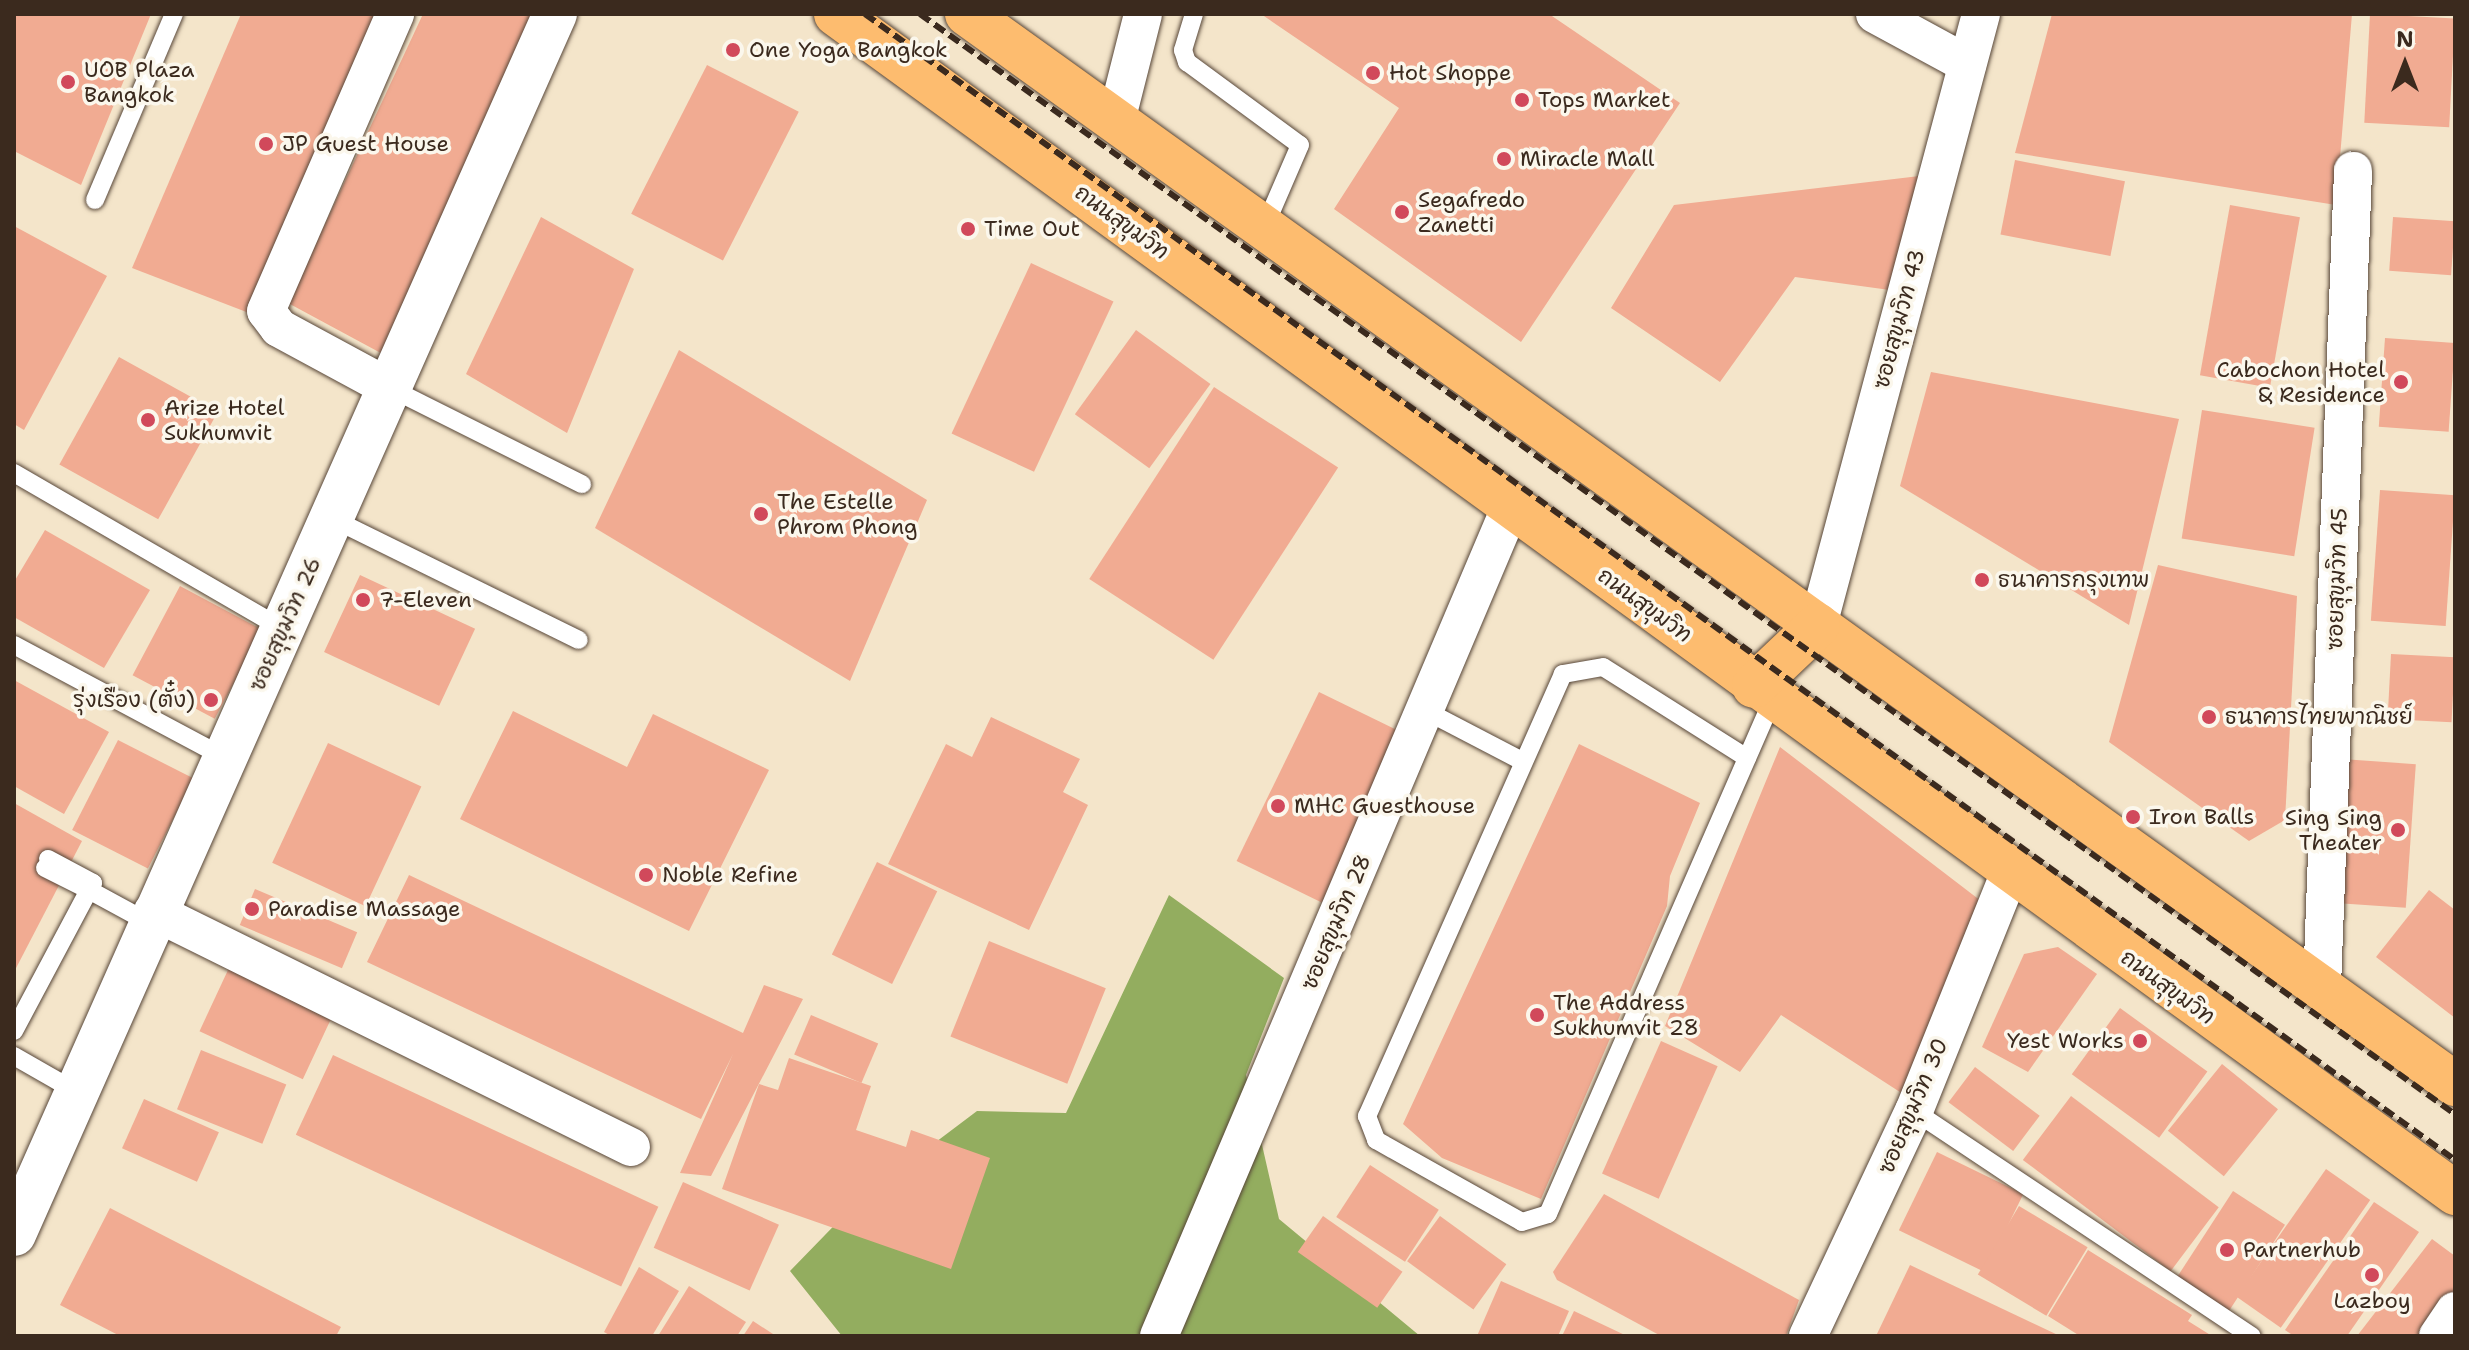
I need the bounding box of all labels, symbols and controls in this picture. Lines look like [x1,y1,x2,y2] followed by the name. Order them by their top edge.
[2365,24,2445,104] north arrow
[2396,25,2414,54] text: N
[749,37,948,63] place label: One Yoga Bangkok
[724,41,742,59] marker: One Yoga Bangkok
[84,56,194,108] place label: UOB Plaza Bangkok
[1389,60,1511,86] place label: Hot Shoppe
[1364,64,1382,82] marker: Hot Shoppe
[59,73,77,91] marker: UOB Plaza Bangkok
[1538,87,1671,113] place label: Tops Market
[1513,91,1531,109] marker: Tops Market
[282,131,449,157] place label: JP Guest House
[257,135,275,153] marker: JP Guest House
[1520,146,1654,172] place label: Miracle Mall
[1495,150,1513,168] marker: Miracle Mall
[1070,179,1174,265] street label: ถนนสุขุมวิท
[1418,186,1525,238] place label: Segafredo Zanetti
[1393,203,1411,221] marker: Segafredo Zanetti
[984,216,1080,242] place label: Time Out
[959,220,977,238] marker: Time Out
[1868,246,1930,392] street label: ซอยสุขุมวิท 43
[2217,356,2385,408] place label: Cabochon Hotel & Residence
[2392,373,2410,391] marker: Cabochon Hotel & Residence
[164,394,284,446] place label: Arize Hotel Sukhumvit
[139,411,157,429] marker: Arize Hotel Sukhumvit
[777,488,917,540] place label: The Estelle Phrom Phong
[752,505,770,523] marker: The Estelle Phrom Phong
[2321,507,2353,651] street label: ซอยสุขุมวิท 45
[244,553,326,695] street label: ซอยสุขุมวิท 26
[1593,562,1697,648] street label: ถนนสุขุมวิท
[1998,567,2149,593] place label: ธนาคารกรุงเทพ
[1973,571,1991,589] marker: ธนาคารกรุงเทพ
[379,587,472,613] place label: 7-Eleven
[354,591,372,609] marker: 7-Eleven
[73,687,195,713] place label: รุ่งเรือง (ตั๋ง)
[202,691,220,709] marker: รุ่งเรือง (ตั๋ง)
[2225,704,2413,730] place label: ธนาคารไทยพาณิชย์
[2200,708,2218,726] marker: ธนาคารไทยพาณิชย์
[1294,793,1475,819] place label: MHC Guesthouse
[1269,797,1287,815] marker: MHC Guesthouse
[2149,804,2254,830] place label: Iron Balls
[2285,804,2382,856] place label: Sing Sing Theater
[2124,808,2142,826] marker: Iron Balls
[2389,821,2407,839] marker: Sing Sing Theater
[1296,850,1376,994] street label: ซอยสุขุมวิท 28
[662,862,798,888] place label: Noble Refine
[637,866,655,884] marker: Noble Refine
[268,896,461,922] place label: Paradise Massage
[243,900,261,918] marker: Paradise Massage
[2116,944,2220,1030] street label: ถนนสุขุมวิท
[1553,989,1699,1040] place label: The Address Sukhumvit 28
[1528,1006,1546,1024] marker: The Address Sukhumvit 28
[2007,1028,2124,1054] place label: Yest Works
[2131,1032,2149,1050] marker: Yest Works
[1873,1034,1953,1178] street label: ซอยสุขุมวิท 30
[2243,1237,2361,1263] place label: Partnerhub
[2218,1241,2236,1259] marker: Partnerhub
[2363,1266,2381,1284] marker: Lazboy
[2333,1288,2411,1314] place label: Lazboy

